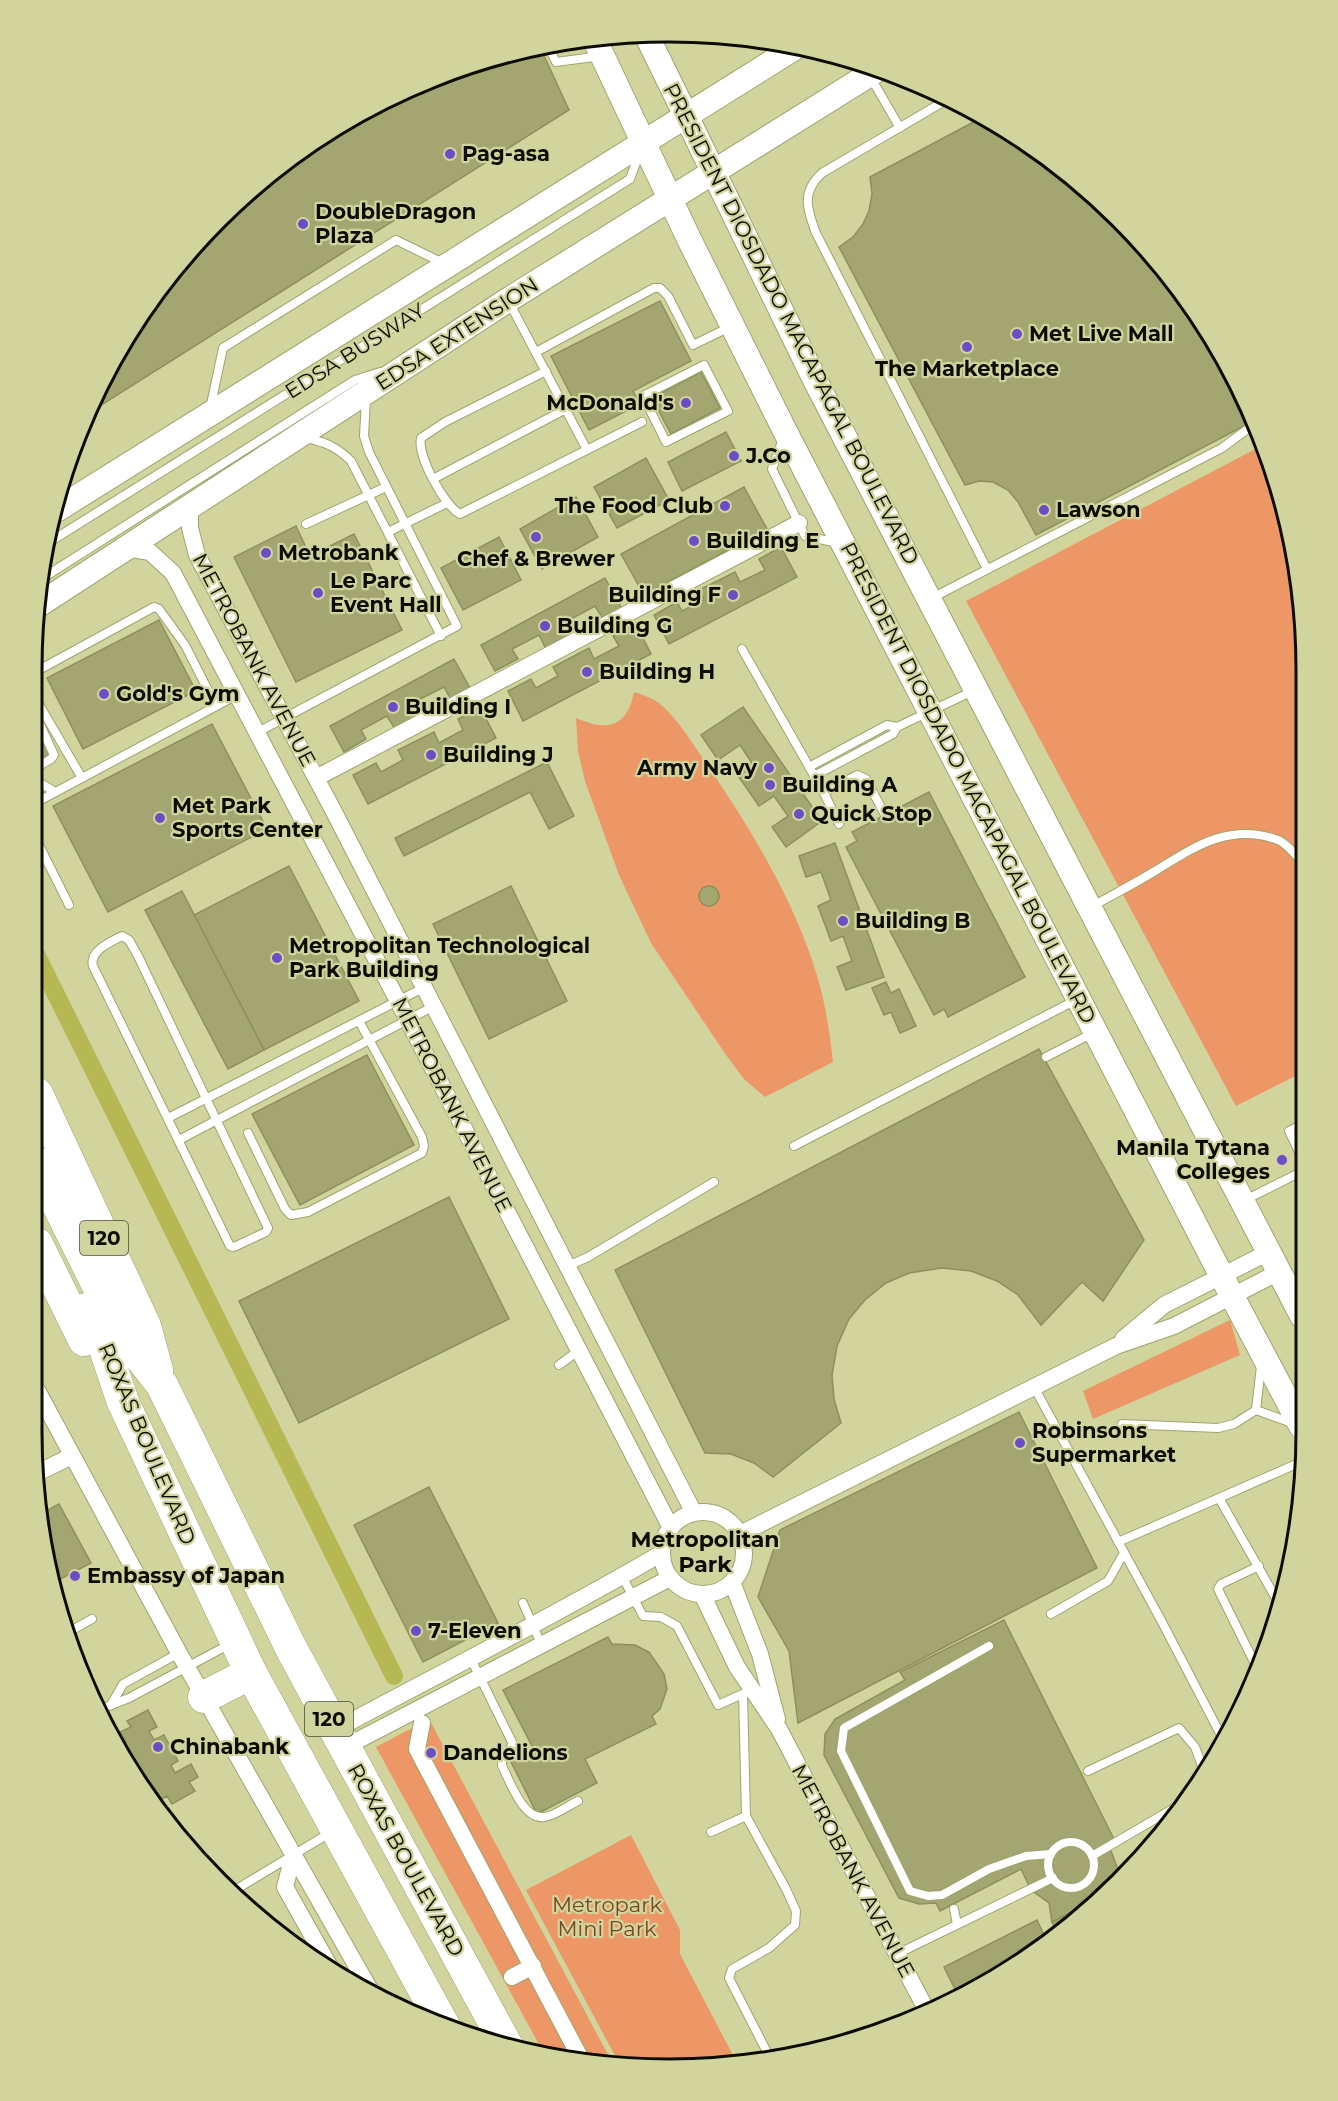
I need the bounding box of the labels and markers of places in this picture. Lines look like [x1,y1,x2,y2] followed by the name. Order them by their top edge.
[462,141,550,166] place label: Pag-asa
[443,147,457,161] marker: Pag-asa
[315,199,476,248] place label: DoubleDragon Plaza
[296,217,310,231] marker: DoubleDragon Plaza
[1029,321,1173,346] place label: Met Live Mall
[1010,327,1024,341] marker: Met Live Mall
[960,340,974,354] marker: The Marketplace
[875,356,1059,381] place label: The Marketplace
[546,390,674,415] place label: McDonald's
[679,396,693,410] marker: McDonald's
[745,443,791,468] place label: J.Co
[727,449,741,463] marker: J.Co
[555,493,713,518] place label: The Food Club
[1056,497,1140,522] place label: Lawson
[718,499,732,513] marker: The Food Club
[1037,503,1051,517] marker: Lawson
[706,528,819,553] place label: Building E
[529,530,543,544] marker: Chef & Brewer
[687,534,701,548] marker: Building E
[278,540,399,565] place label: Metrobank
[259,546,273,560] marker: Metrobank
[457,546,615,571] place label: Chef & Brewer
[330,568,442,617] place label: Le Parc Event Hall
[608,582,721,607] place label: Building F
[311,586,325,600] marker: Le Parc Event Hall
[726,588,740,602] marker: Building F
[557,613,672,638] place label: Building G
[538,619,552,633] marker: Building G
[599,659,715,684] place label: Building H
[580,665,594,679] marker: Building H
[116,681,240,706] place label: Gold's Gym
[97,687,111,701] marker: Gold's Gym
[405,694,511,719] place label: Building I
[386,700,400,714] marker: Building I
[443,742,554,767] place label: Building J
[424,748,438,762] marker: Building J
[636,755,757,780] place label: Army Navy
[762,761,776,775] marker: Army Navy
[782,772,898,797] place label: Building A
[763,778,777,792] marker: Building A
[172,793,323,842] place label: Met Park Sports Center
[811,801,932,826] place label: Quick Stop
[792,807,806,821] marker: Quick Stop
[153,811,167,825] marker: Met Park Sports Center
[855,908,970,933] place label: Building B
[836,914,850,928] marker: Building B
[289,933,590,982] place label: Metropolitan Technological Park Building
[270,951,284,965] marker: Metropolitan Technological Park Building
[1116,1135,1270,1184] place label: Manila Tytana Colleges
[1275,1153,1289,1167] marker: Manila Tytana Colleges
[1032,1418,1176,1467] place label: Robinsons Supermarket
[1013,1436,1027,1450] marker: Robinsons Supermarket
[87,1563,285,1588] place label: Embassy of Japan
[68,1569,82,1583] marker: Embassy of Japan
[428,1618,522,1643] place label: 7-Eleven
[409,1624,423,1638] marker: 7-Eleven
[170,1734,289,1759] place label: Chinabank
[151,1740,165,1754] marker: Chinabank
[443,1740,568,1765] place label: Dandelions
[424,1746,438,1760] marker: Dandelions

